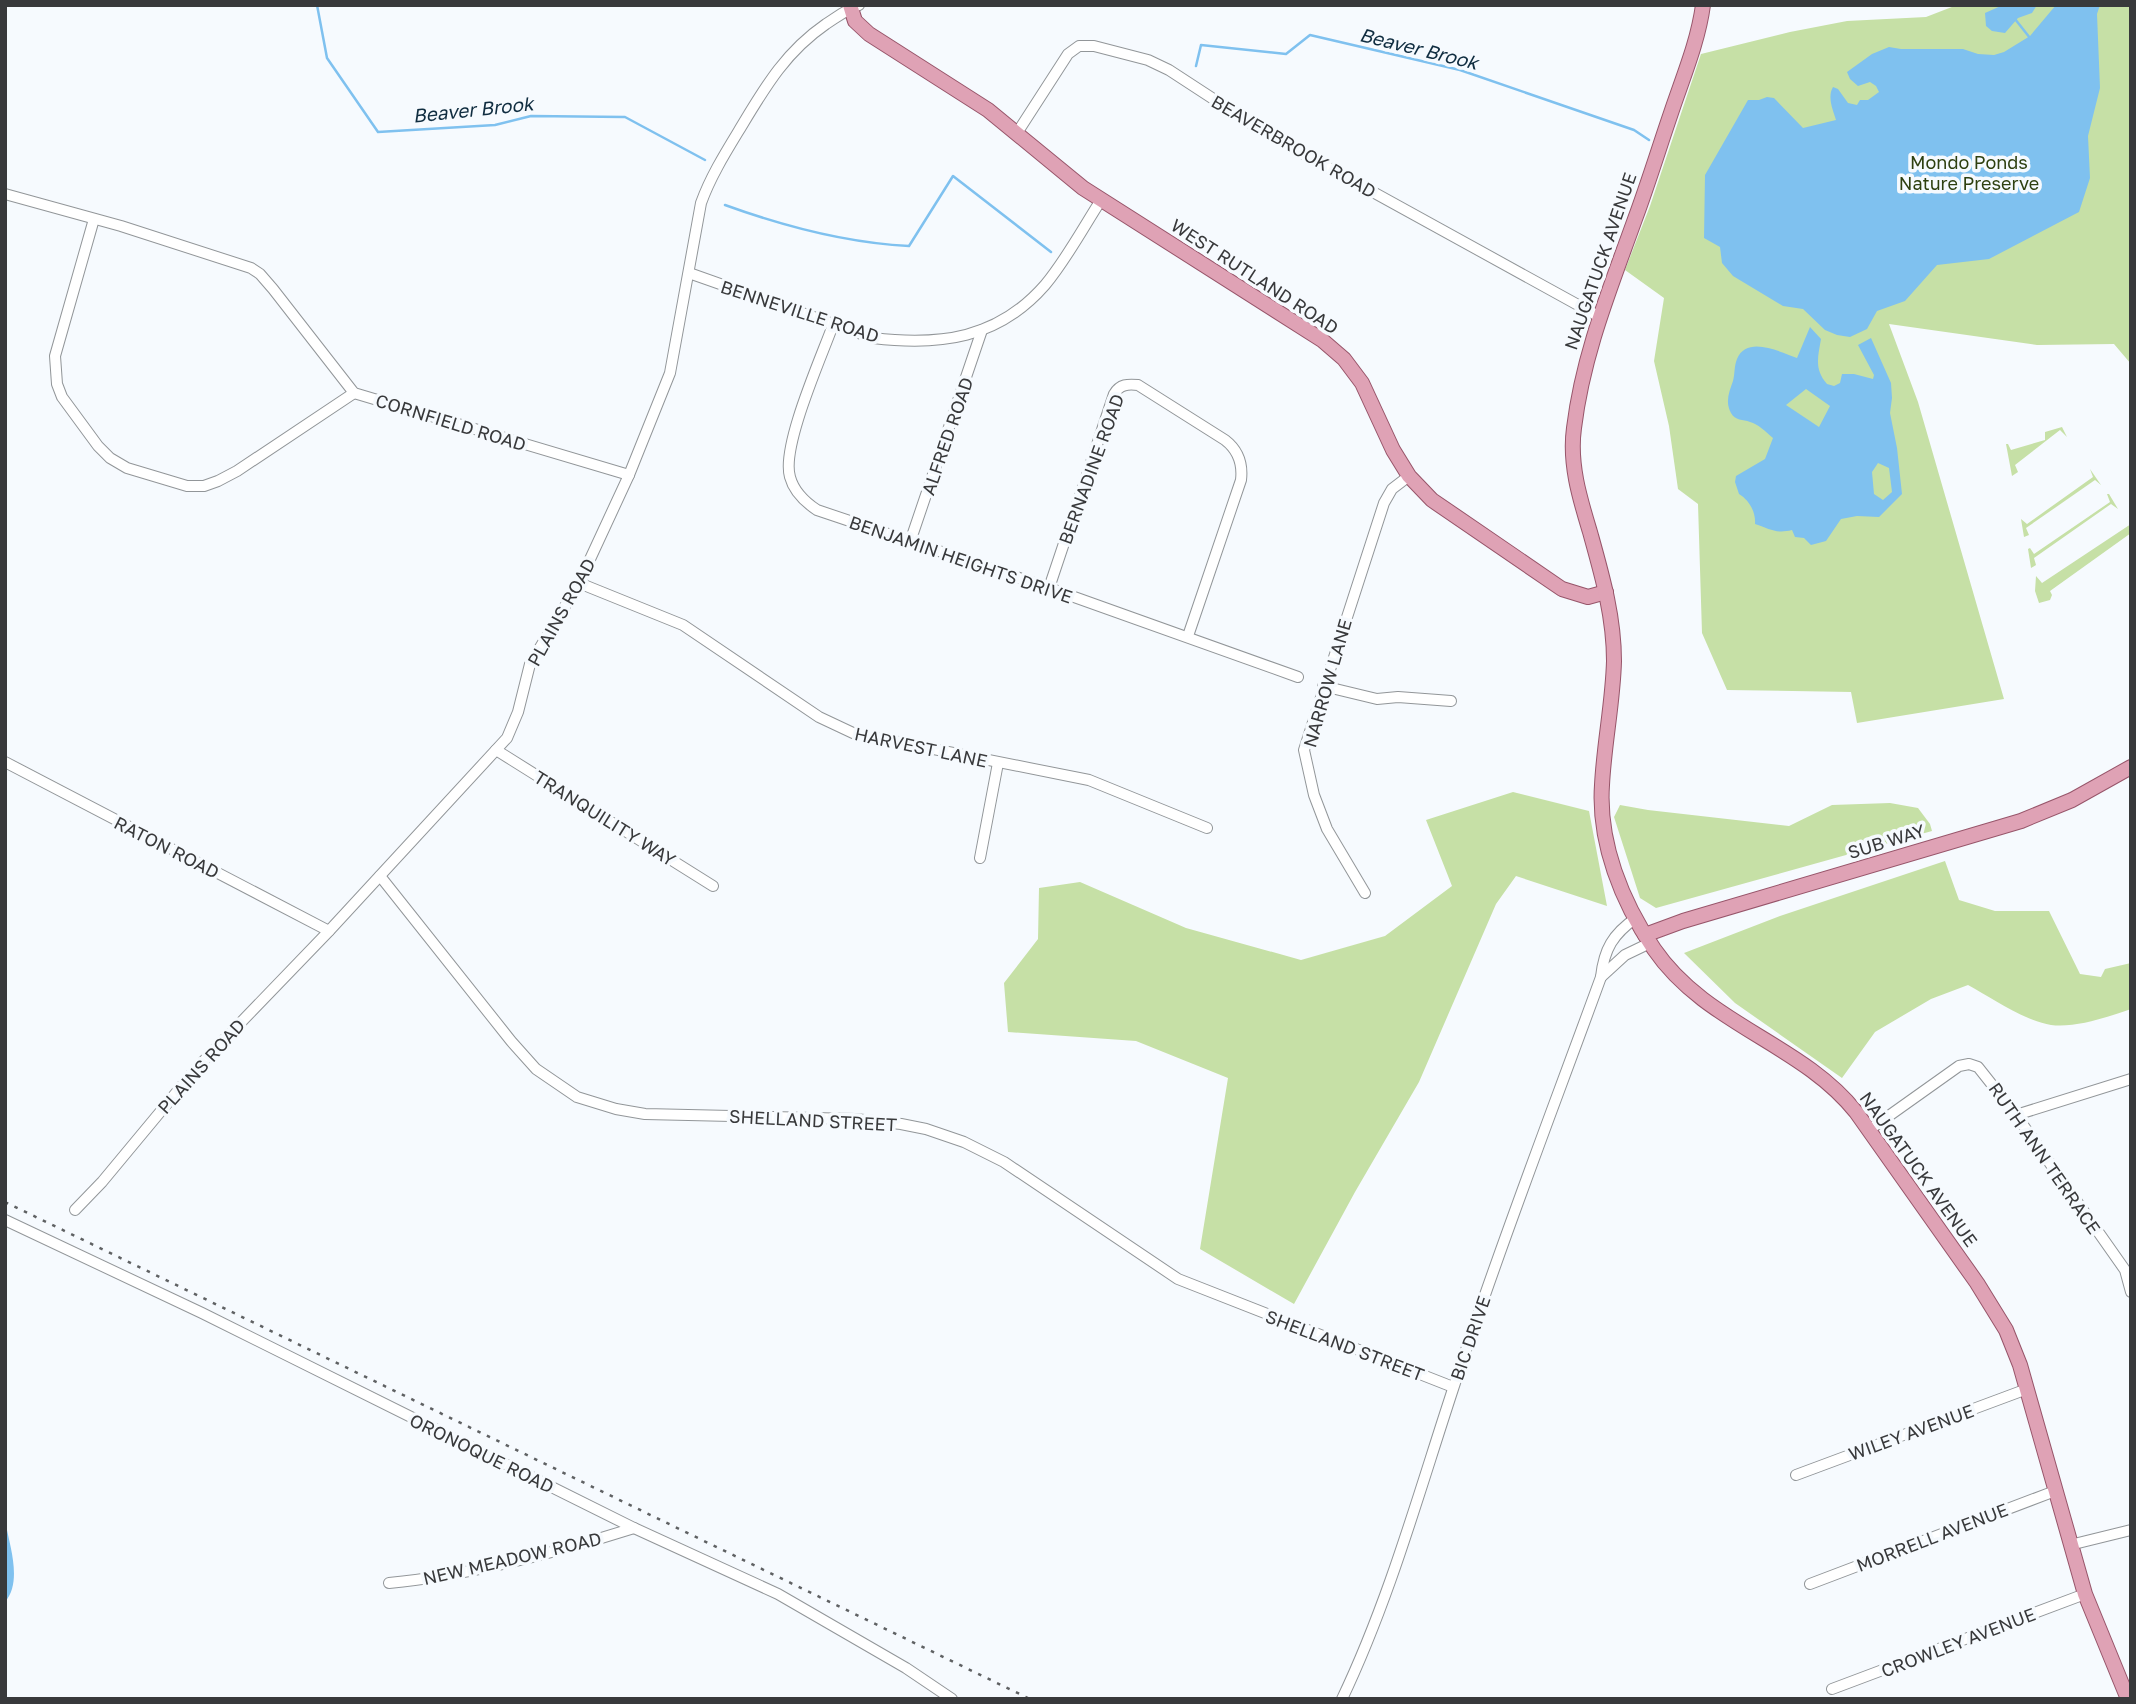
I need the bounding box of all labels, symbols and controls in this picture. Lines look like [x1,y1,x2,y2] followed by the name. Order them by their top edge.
[1357,22,1483,74] water label: Beaver Brook
[1208,90,1380,202] street label: BEAVERBROOK ROAD
[412,91,537,127] water label: Beaver Brook
[1899,151,2039,194] park label: Mondo Ponds Nature Preserve
[1559,169,1641,353] street label: NAUGATUCK AVENUE
[1167,214,1343,338] street label: WEST RUTLAND ROAD
[718,275,882,347] street label: BENNEVILLE ROAD
[917,374,977,498] street label: ALFRED ROAD
[373,389,529,455] street label: CORNFIELD ROAD
[1054,391,1128,547] street label: BERNADINE ROAD
[846,510,1076,608] street label: BENJAMIN HEIGHTS DRIVE
[522,554,600,670] street label: PLAINS ROAD
[1298,616,1356,750] street label: NARROW LANE
[853,722,989,772] street label: HARVEST LANE
[530,766,680,871] street label: TRANQUILITY WAY
[111,811,223,883] street label: RATON ROAD
[1845,819,1928,863] street label: SUB WAY
[153,1014,249,1118] street label: PLAINS ROAD
[1984,1078,2106,1238] street label: RUTH ANN TERRACE
[1855,1087,1983,1251] street label: NAUGATUCK AVENUE
[728,1105,898,1135] street label: SHELLAND STREET
[1445,1293,1495,1383] street label: BIC DRIVE
[1263,1305,1427,1385] street label: SHELLAND STREET
[1845,1399,1977,1465] street label: WILEY AVENUE
[406,1409,558,1497] street label: ORONOQUE ROAD
[1853,1498,2011,1576] street label: MORRELL AVENUE
[421,1527,603,1589] street label: NEW MEADOW ROAD
[1878,1602,2038,1682] street label: CROWLEY AVENUE

